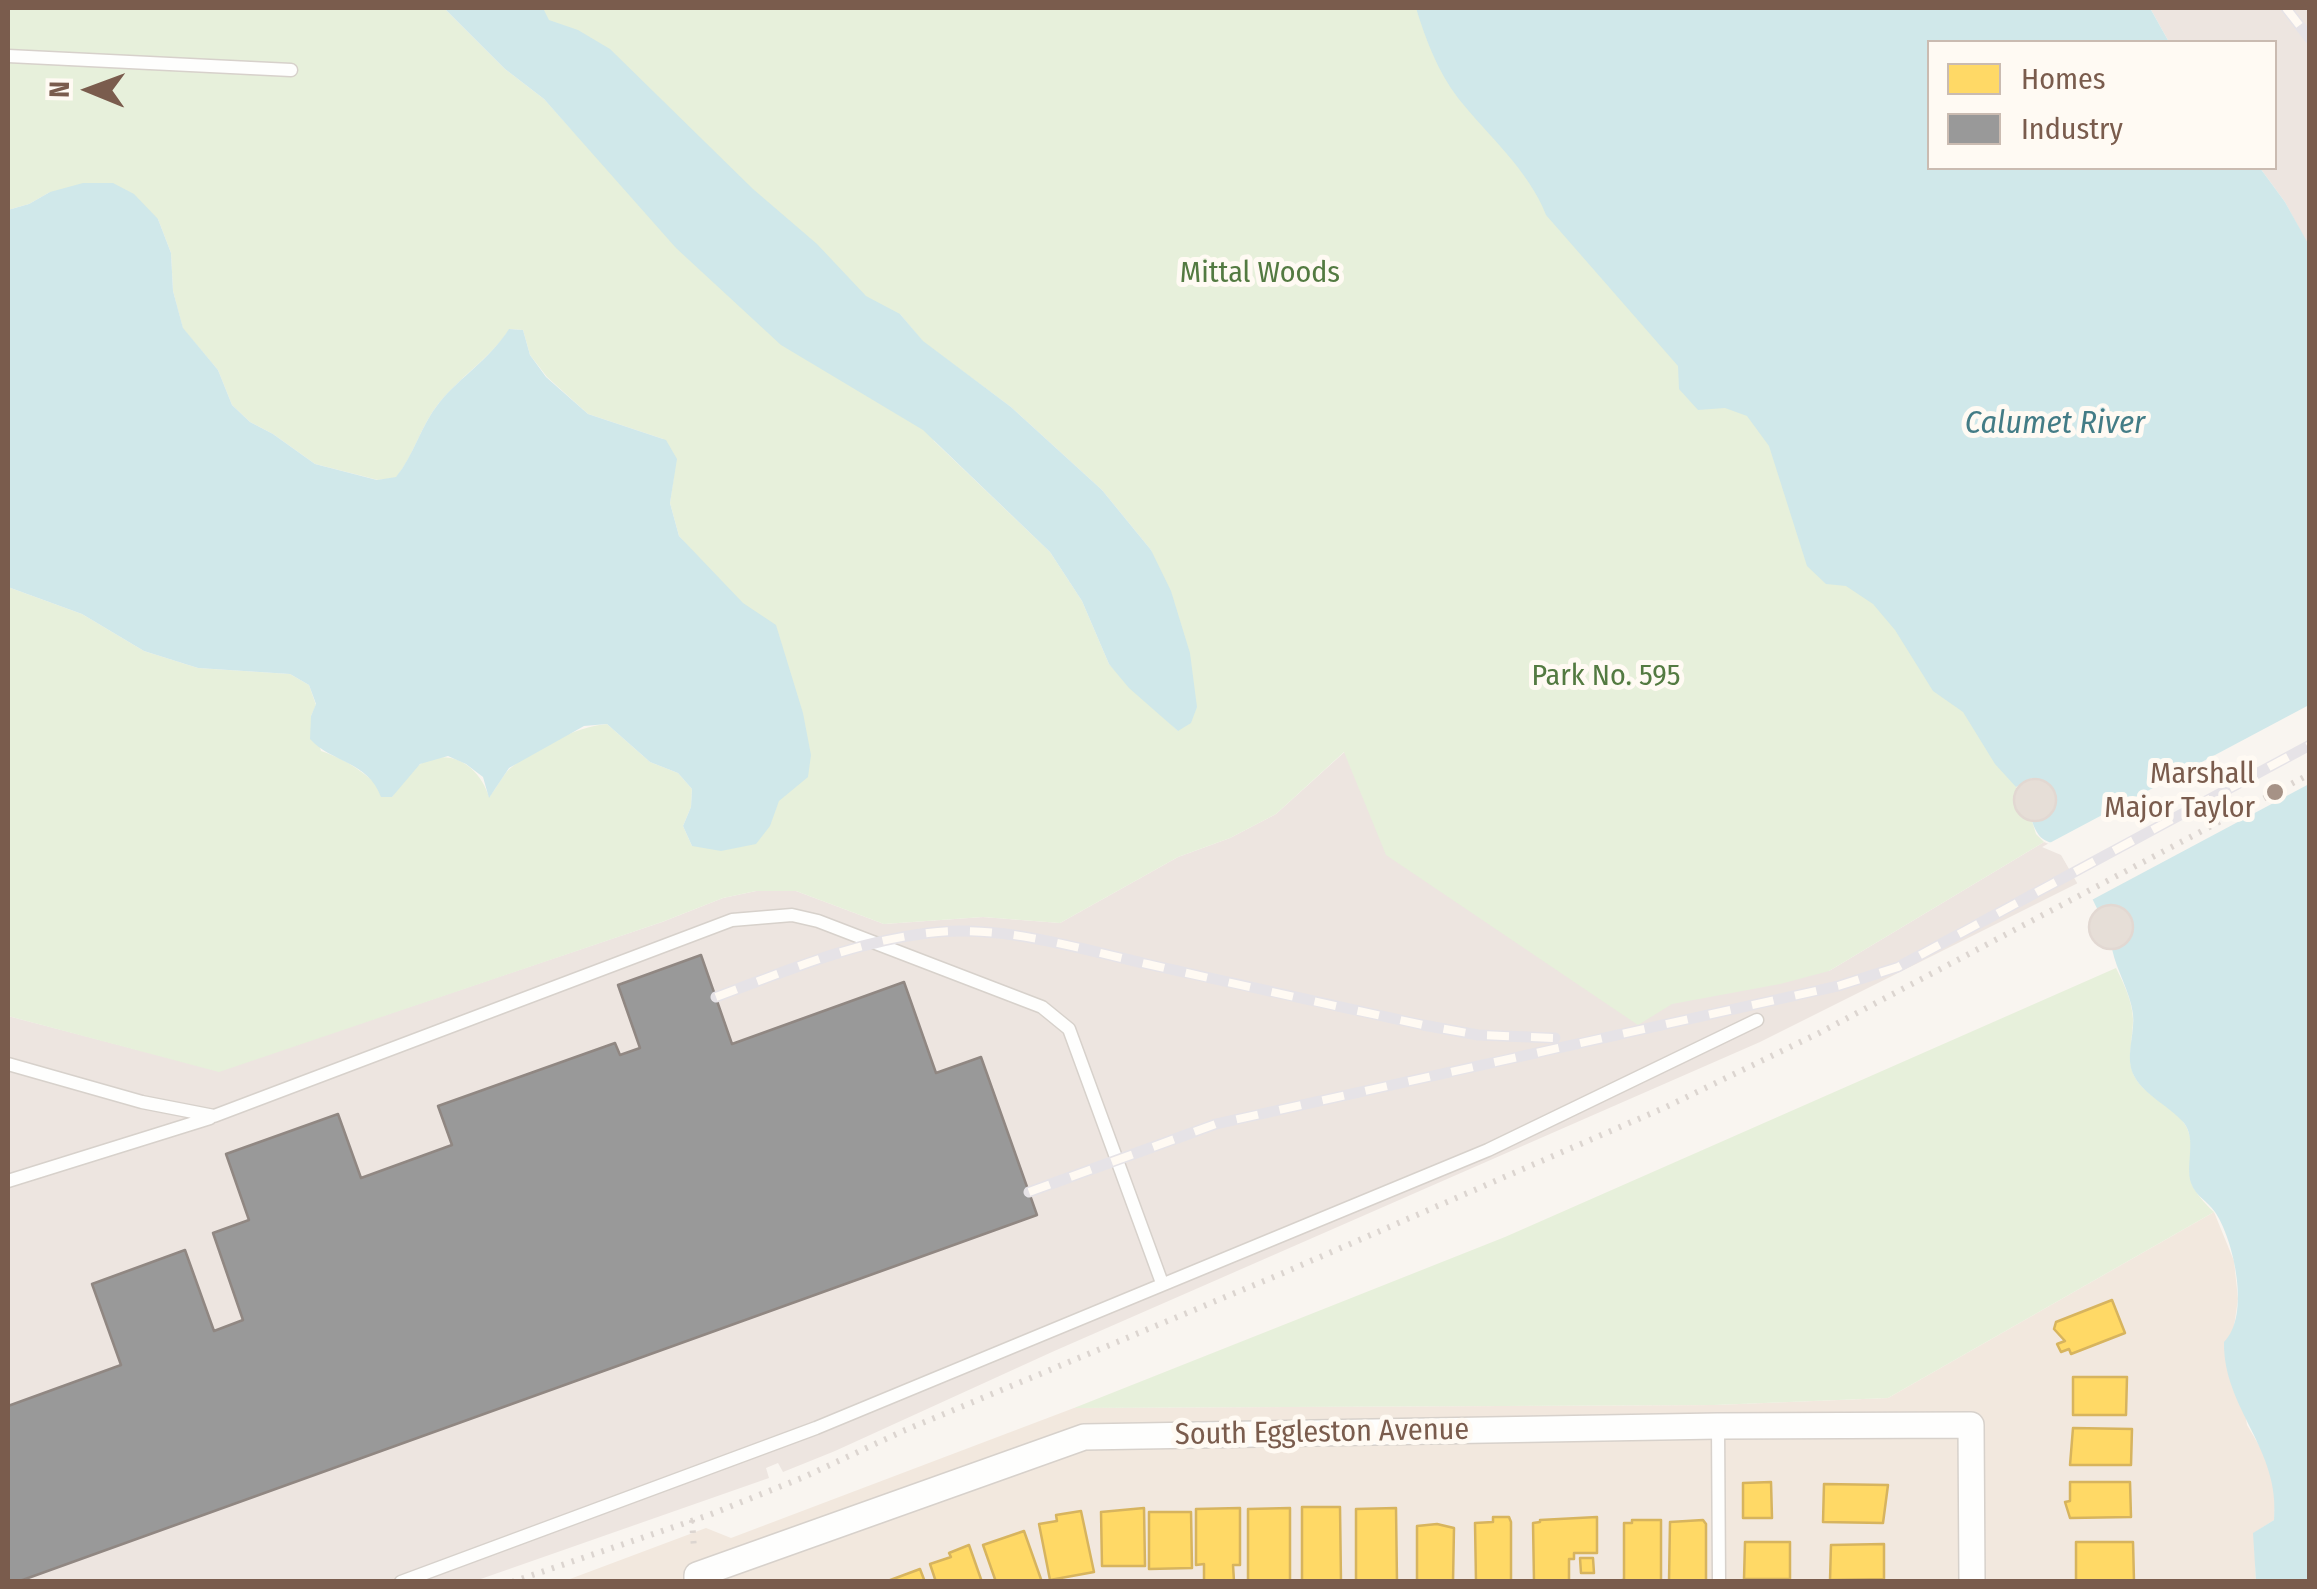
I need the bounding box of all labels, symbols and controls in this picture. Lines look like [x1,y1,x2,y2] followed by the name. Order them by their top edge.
[40,40,140,140] north arrow
[1927,40,2277,170] legend
[2021,61,2106,97] text: Homes
[43,81,76,98] text: N
[2021,111,2123,147] text: Industry
[1180,256,1340,292] park label: Mittal Woods
[1965,405,2145,443] water label: Calumet River
[1531,659,1681,695] park label: Park No. 595
[2104,757,2255,828] place label: Marshall Major Taylor
[2264,781,2286,803] marker: Marshall Major Taylor
[1175,1412,1469,1454] street label: South Eggleston Avenue

